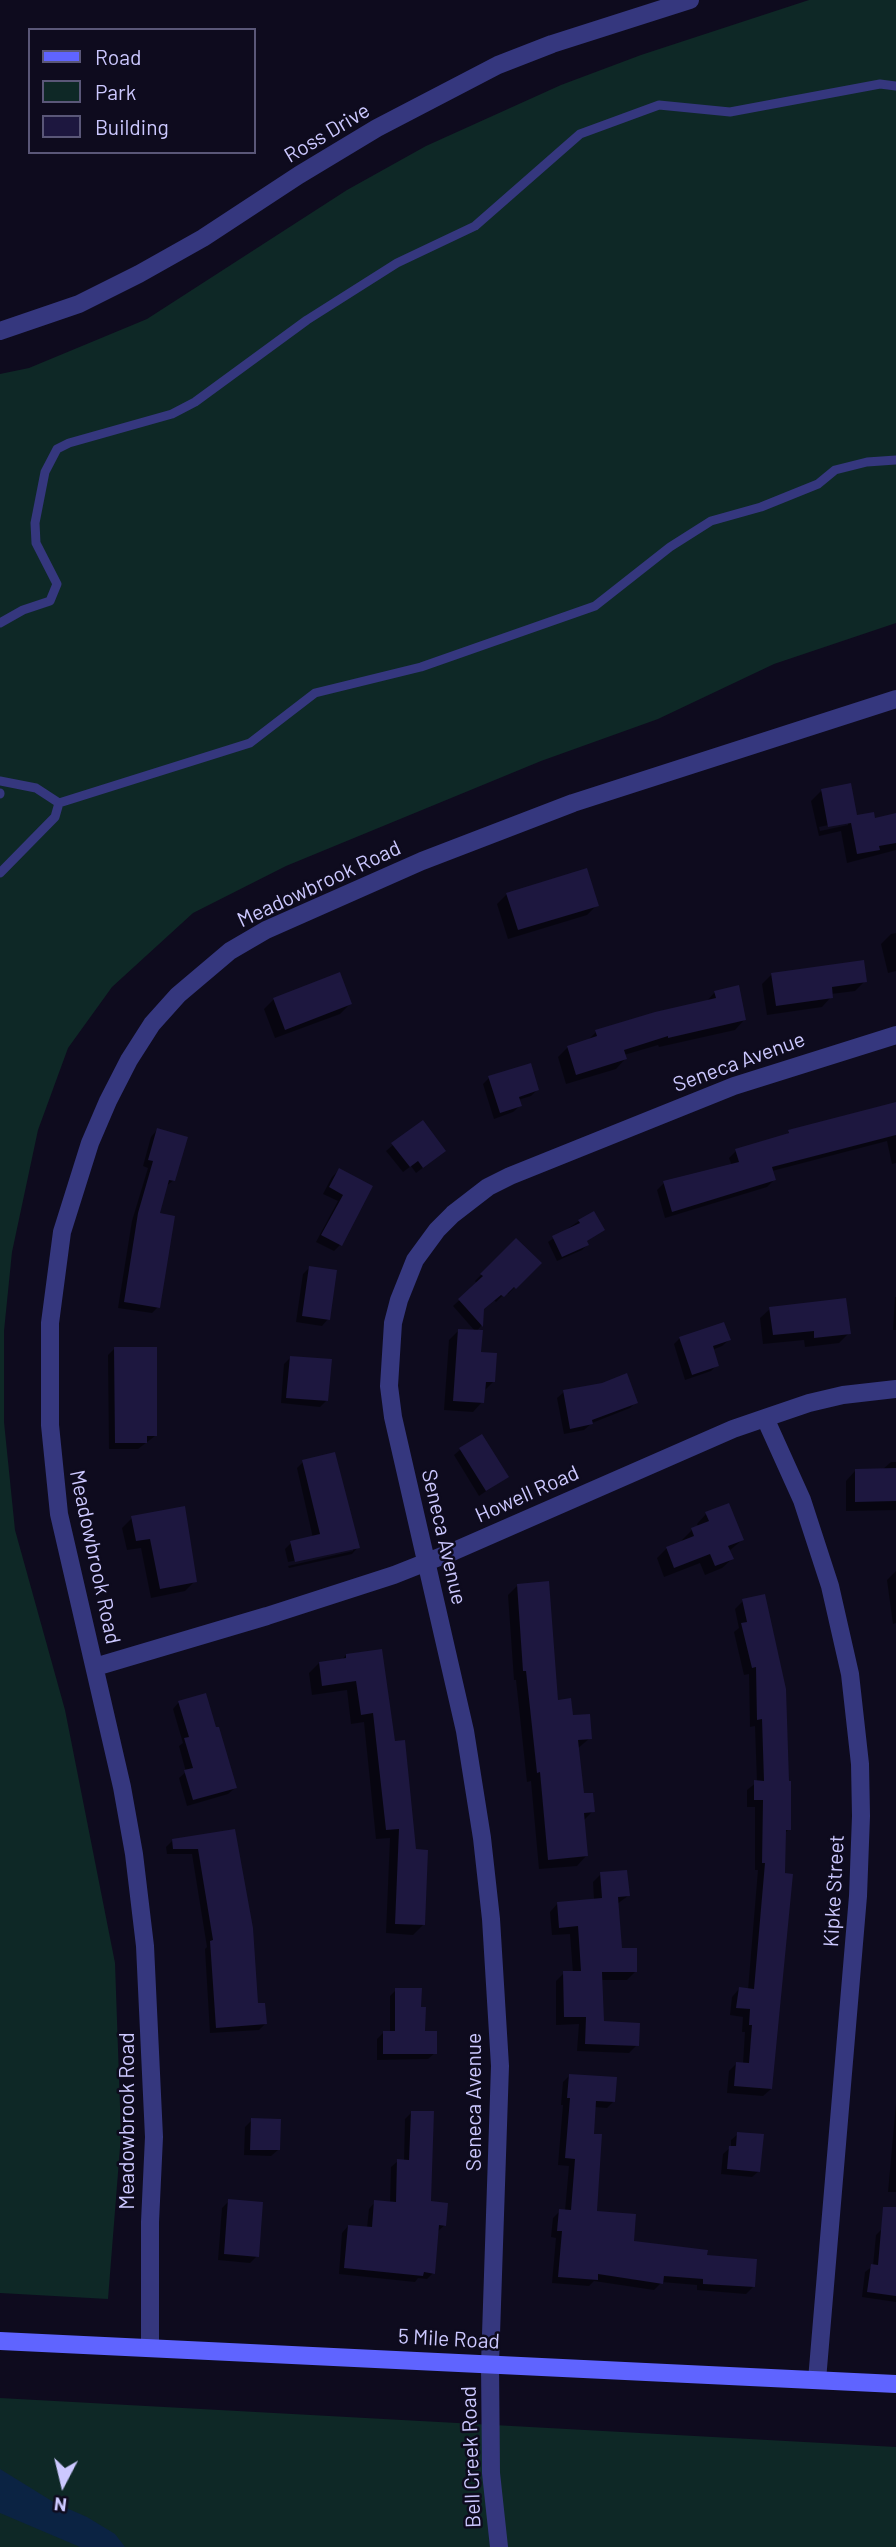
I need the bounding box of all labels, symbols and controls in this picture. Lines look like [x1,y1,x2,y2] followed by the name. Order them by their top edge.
[28,28,256,154] legend
[95,44,141,69] text: Road
[95,79,136,104] text: Park
[280,98,374,168] street label: Ross Drive
[95,114,169,139] text: Building
[233,835,405,933] street label: Meadowbrook Road
[670,1026,808,1098] street label: Seneca Avenue
[471,1460,583,1528] street label: Howell Road
[416,1467,472,1607] street label: Seneca Avenue
[64,1468,126,1646] street label: Meadowbrook Road
[818,1834,850,1948] street label: Kipke Street
[114,2032,140,2210] street label: Meadowbrook Road
[461,2033,487,2171] street label: Seneca Avenue
[397,2324,501,2354] street label: 5 Mile Road
[456,2386,486,2528] street label: Bell Creek Road
[28,2449,98,2519] north arrow
[53,2493,68,2518] text: N

